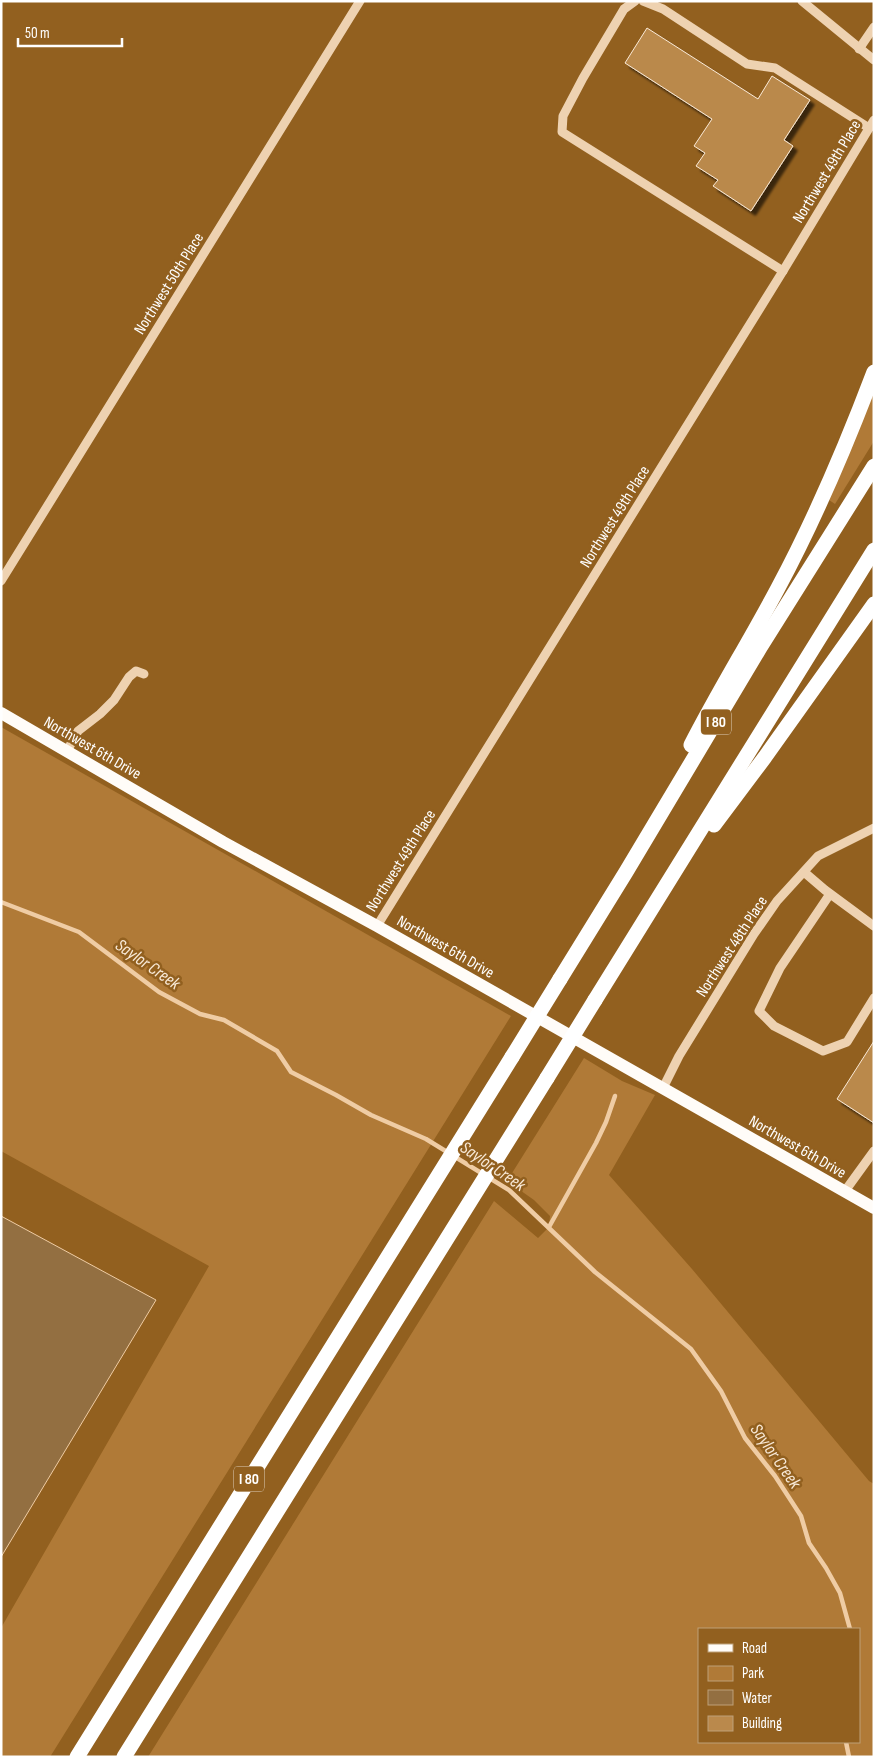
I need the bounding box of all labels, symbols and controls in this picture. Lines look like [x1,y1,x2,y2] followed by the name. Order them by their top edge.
[18,15,121,47] scale bar
[25,24,50,43] text: 50 m
[789,117,865,227] street label: Northwest 49th Place
[130,229,208,338] street label: Northwest 50th Place
[576,462,654,571] street label: Northwest 49th Place
[701,710,731,734] road number: I 80
[40,713,144,784] street label: Northwest 6th Drive
[362,806,440,915] street label: Northwest 49th Place
[693,893,772,1001] street label: Northwest 48th Place
[393,912,497,983] street label: Northwest 6th Drive
[111,935,185,995] water label: Saylor Creek
[745,1112,849,1183] street label: Northwest 6th Drive
[456,1137,530,1197] water label: Saylor Creek
[746,1420,806,1494] water label: Saylor Creek
[234,1466,264,1492] road number: I 80
[698,1628,860,1743] legend
[742,1639,767,1658] text: Road
[742,1664,764,1683] text: Park
[742,1689,773,1708] text: Water
[742,1714,782,1733] text: Building

